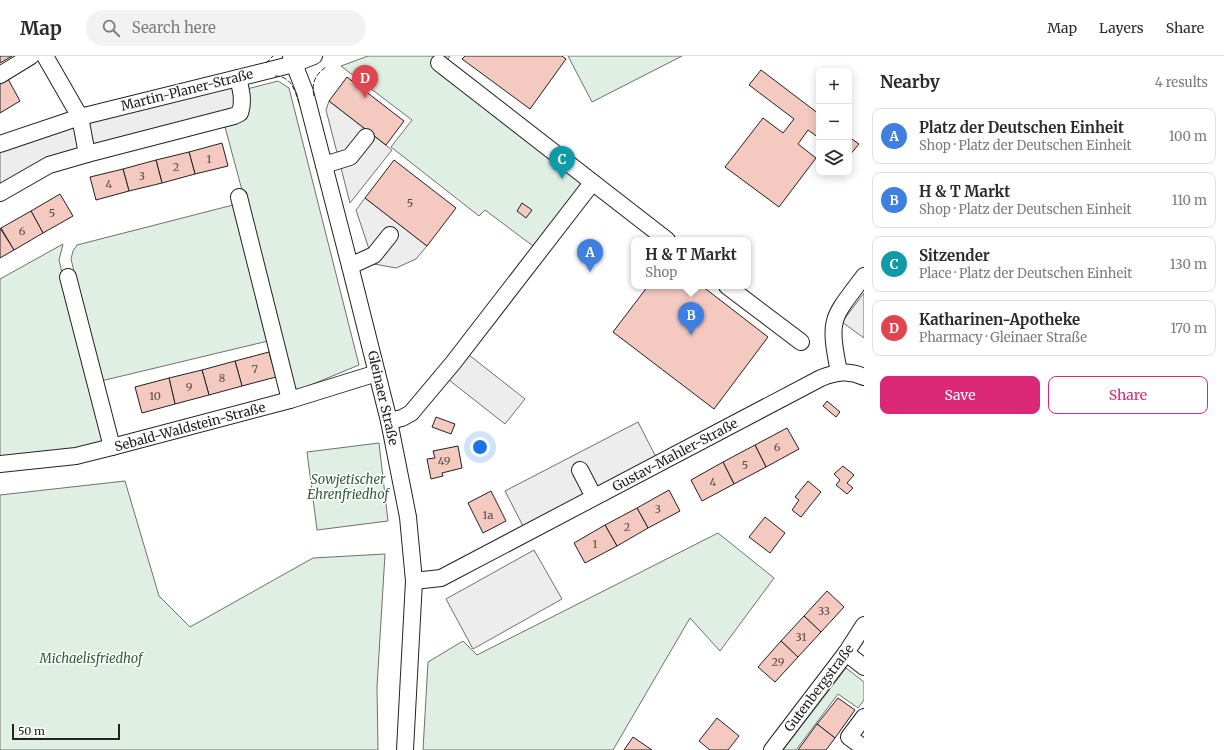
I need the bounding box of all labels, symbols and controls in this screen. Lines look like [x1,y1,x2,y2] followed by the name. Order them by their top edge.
[86,10,366,46] search box
[20,16,62,40] text: Map
[100,17,122,39] icon: search
[132,18,216,37] text: Search here
[1047,19,1077,37] text: Map
[1099,19,1144,37] text: Layers
[1166,19,1204,37] text: Share
[119,65,255,115] street label: Martin-Planer-Straße
[352,65,378,98] pin: D
[816,68,852,176] map controls
[816,68,852,104] button: +
[880,71,940,93] text: Nearby
[1155,74,1208,91] text: 4 results
[816,104,852,140] button: −
[919,118,1124,137] text: Platz der Deutschen Einheit
[889,128,899,145] text: A
[1169,128,1207,145] text: 100 m
[919,137,1132,154] text: Shop · Platz der Deutschen Einheit
[816,140,852,176] button: layers
[549,146,575,179] pin: C
[207,152,212,166] house number: 1
[173,160,179,174] house number: 2
[139,169,145,183] house number: 3
[106,177,113,191] house number: 4
[919,182,1010,201] text: H & T Markt
[889,192,899,209] text: B
[1172,192,1207,209] text: 110 m
[407,196,413,210] house number: 5
[919,201,1132,218] text: Shop · Platz der Deutschen Einheit
[49,206,55,220] house number: 5
[19,224,26,238] house number: 6
[631,237,751,289] popup
[577,239,603,272] pin: A
[645,245,737,264] text: H & T Markt
[919,246,990,265] text: Sitzender
[890,256,898,273] text: C
[1170,256,1207,273] text: 130 m
[645,264,677,281] text: Shop
[919,265,1132,282] text: Place · Platz der Deutschen Einheit
[678,302,704,335] pin: B
[919,310,1080,329] text: Katharinen-Apotheke
[889,320,899,337] text: D
[1170,320,1207,337] text: 170 m
[919,329,1087,346] text: Pharmacy · Gleinaer Straße
[364,349,402,447] street label: Gleinaer Straße
[252,362,258,376] house number: 7
[219,371,226,385] house number: 8
[880,376,1040,414] button: Save
[1048,376,1208,414] button: Share
[186,380,193,394] house number: 9
[149,389,161,403] house number: 10
[113,399,267,455] street label: Sebald-Waldstein-Straße
[609,415,741,495] street label: Gustav-Mahler-Straße
[470,437,490,457] your location
[774,440,781,454] house number: 6
[438,454,451,468] house number: 49
[742,458,748,472] house number: 5
[307,471,390,503] park label: Sowjetischer Ehrenfriedhof
[710,475,717,489] house number: 4
[655,502,661,516] house number: 3
[483,508,494,522] house number: 1a
[624,520,630,534] house number: 2
[593,537,598,551] house number: 1
[818,604,830,618] house number: 33
[796,630,806,644] house number: 31
[780,641,858,735] street label: Gutenbergstraße
[39,650,144,667] park label: Michaelisfriedhof
[772,655,785,669] house number: 29
[12,722,120,741] scale bar
[18,724,45,738] text: 50 m

